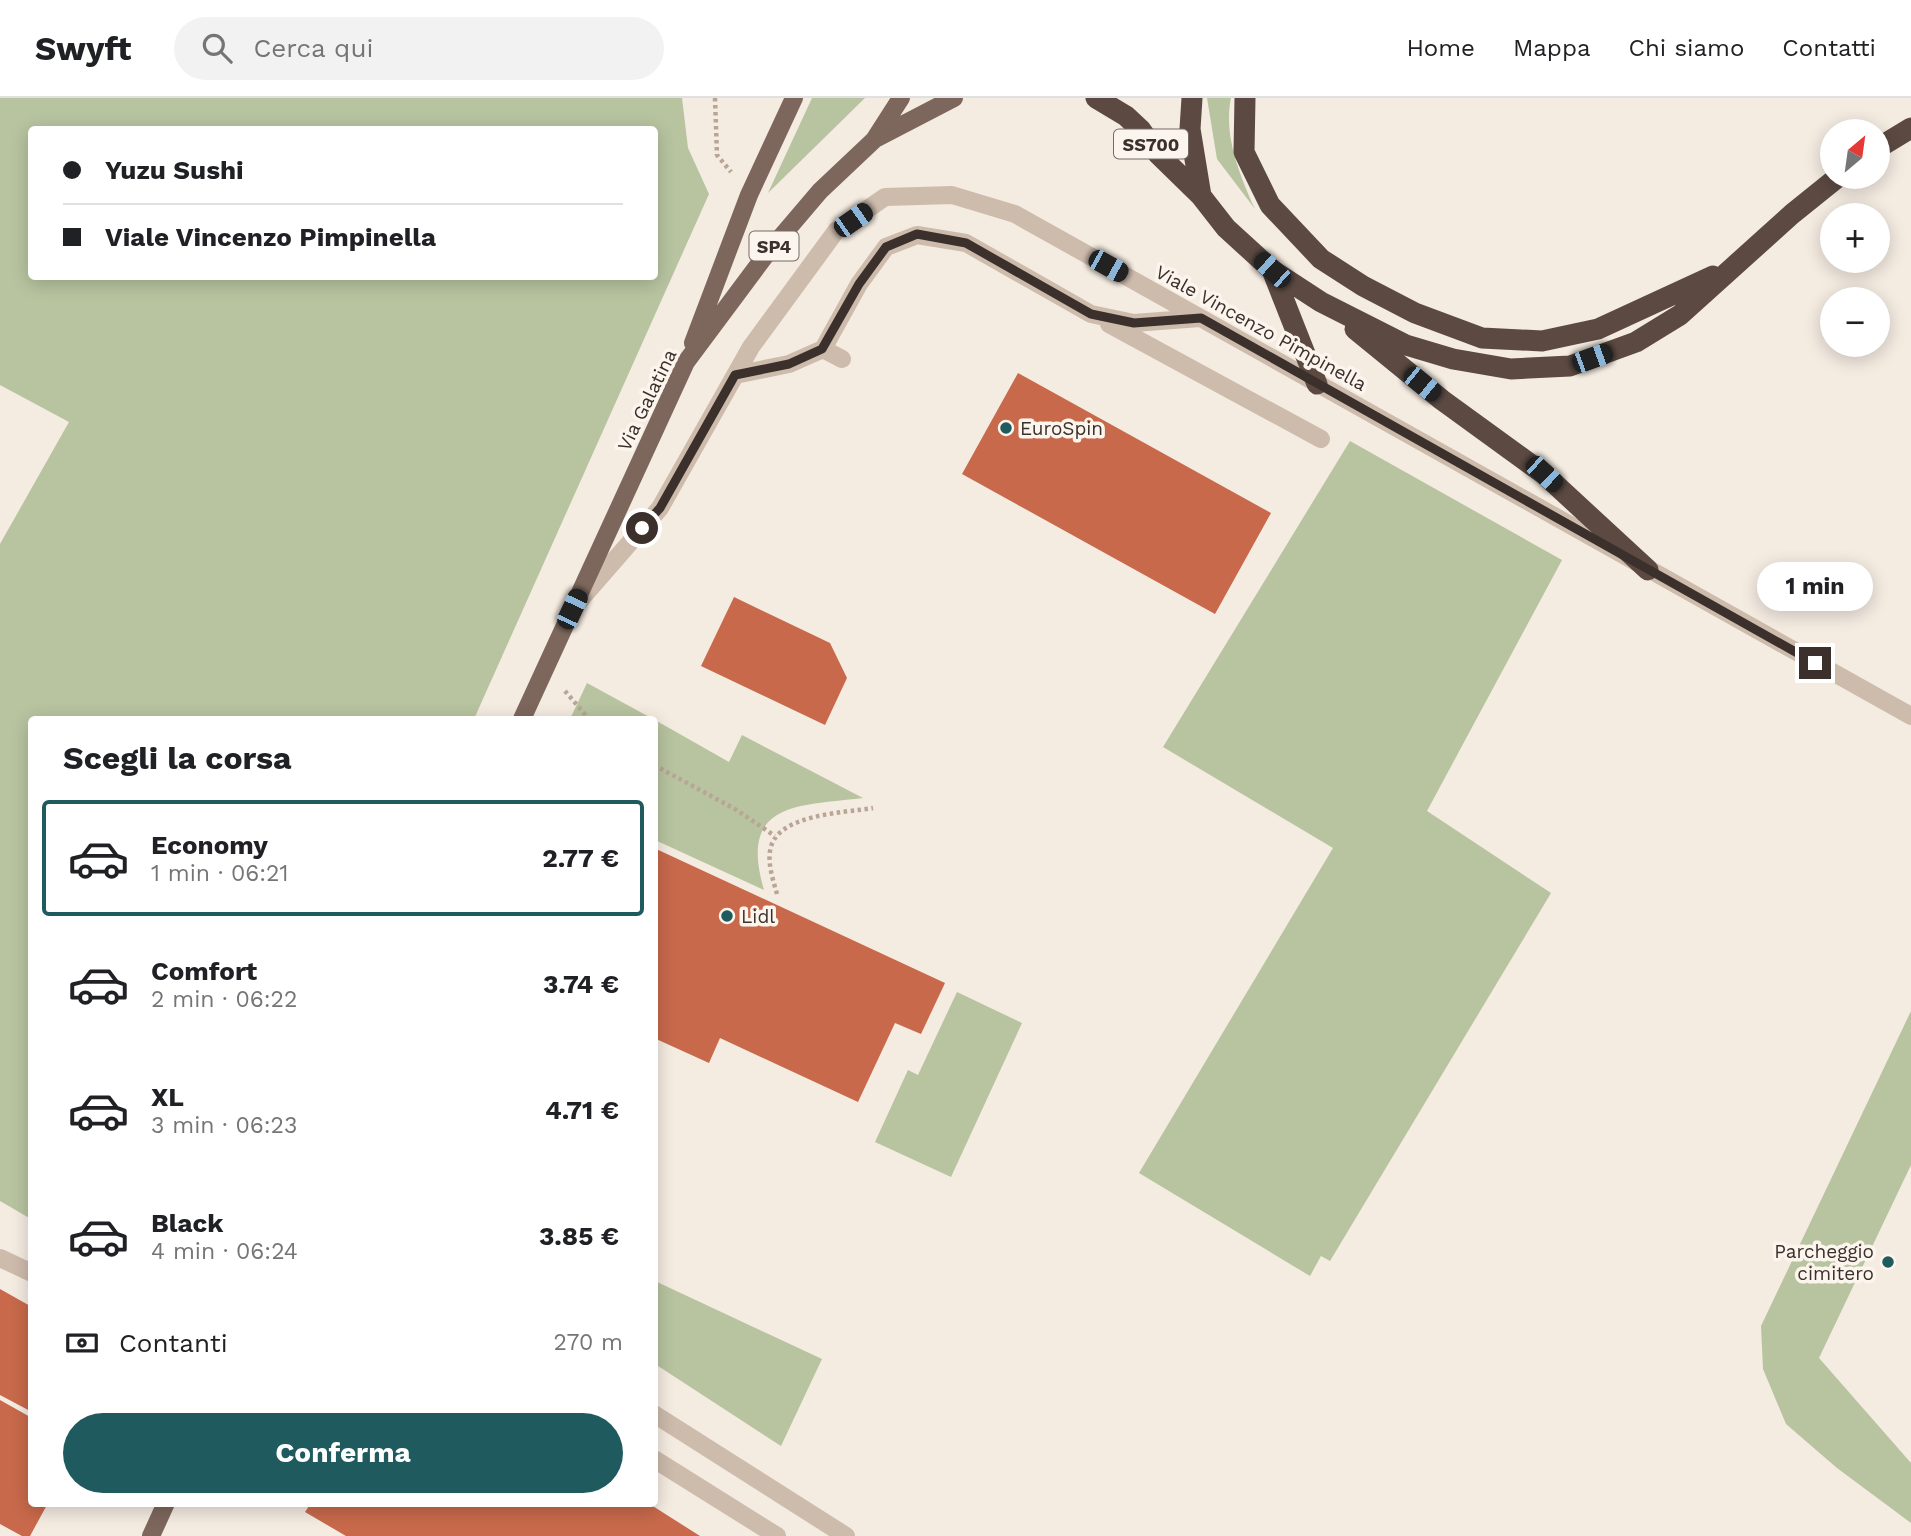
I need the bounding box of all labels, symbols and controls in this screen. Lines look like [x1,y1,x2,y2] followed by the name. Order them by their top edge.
[174,17,664,80] search box
[35,29,132,68] text: Swyft
[198,29,236,67] icon: search
[254,33,373,63] text: Cerca qui
[1406,34,1475,62] text: Home
[1513,34,1591,62] text: Mappa
[1629,34,1744,62] text: Chi siamo
[1782,34,1876,62] text: Contatti
[1820,119,1890,189] north arrow
[1820,119,1890,357] map controls
[1114,130,1188,158] road number: SS700
[105,155,244,185] text: Yuzu Sushi
[830,199,877,241] car
[1820,203,1890,273] button: +
[105,222,436,252] text: Viale Vincenzo Pimpinella
[750,232,798,260] road number: SP4
[1085,247,1132,285] car
[1250,248,1295,292] car
[1151,260,1371,396] street label: Viale Vincenzo Pimpinella
[1820,287,1890,357] button: −
[1569,341,1616,375] car
[612,345,682,455] street label: Via Galatina
[1400,363,1445,405] car
[1020,417,1103,440] place label: EuroSpin
[998,420,1014,436] marker: EuroSpin
[1522,452,1567,496] car
[626,512,658,544] route start
[1757,561,1873,610] callout: 1 min
[1785,573,1845,600] text: 1 min
[554,586,591,632] car
[1799,647,1831,679] route end
[63,739,292,777] text: Scegli la corsa
[67,827,130,890] icon: car
[151,830,268,860] text: Economy
[542,843,619,873] text: 2.77 €
[151,860,288,887] text: 1 min · 06:21
[741,905,775,928] place label: Lidl
[719,908,735,924] marker: Lidl
[67,953,130,1016] icon: car
[151,956,257,986] text: Comfort
[543,969,619,999] text: 3.74 €
[151,986,297,1013] text: 2 min · 06:22
[67,1079,130,1142] icon: car
[151,1082,184,1112] text: XL
[545,1095,619,1125] text: 4.71 €
[151,1112,297,1139] text: 3 min · 06:23
[67,1205,130,1268] icon: car
[151,1208,223,1238] text: Black
[539,1221,619,1251] text: 3.85 €
[151,1238,298,1265] text: 4 min · 06:24
[1774,1240,1874,1285] place label: Parcheggio cimitero
[1880,1254,1896,1270] marker: Parcheggio cimitero
[63,1324,101,1362] icon: cash
[119,1328,228,1358] text: Contanti
[554,1329,623,1356] text: 270 m
[63,1413,623,1493] button: Conferma

